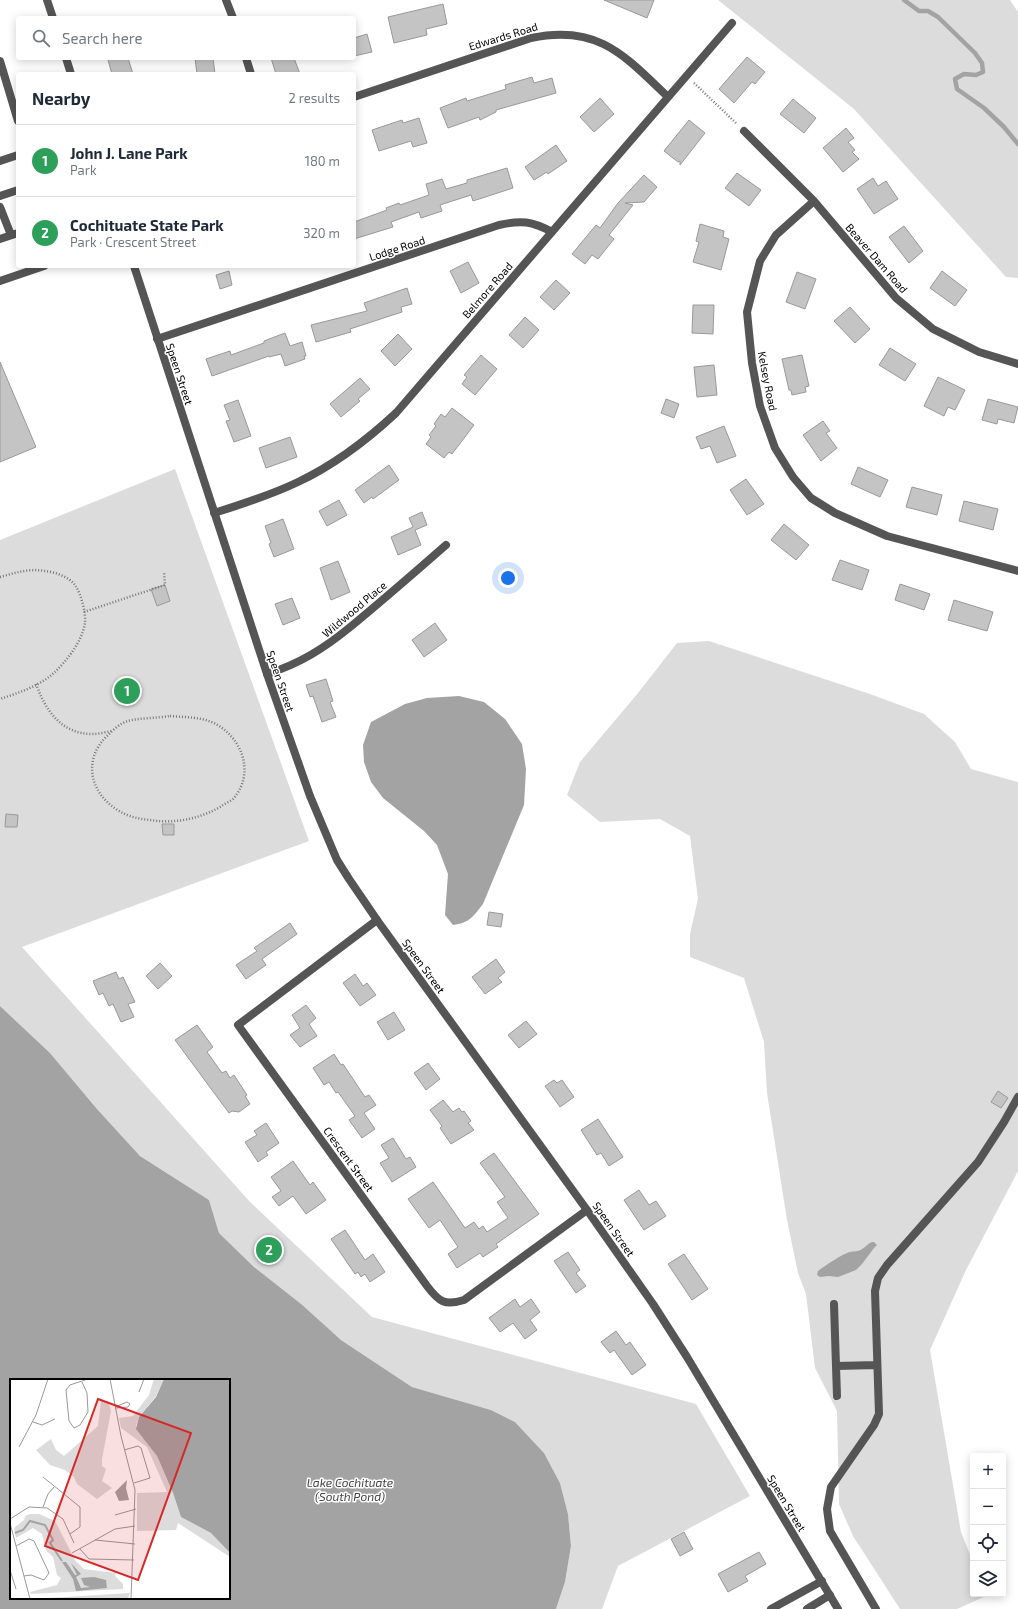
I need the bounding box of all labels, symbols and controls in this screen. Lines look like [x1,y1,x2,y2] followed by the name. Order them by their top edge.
[16,16,356,60] search box
[467,19,539,53] street label: Edwards Road
[30,27,52,49] icon: search
[62,29,143,47] text: Search here
[32,88,90,108] text: Nearby
[288,90,340,106] text: 2 results
[70,144,188,162] text: John J. Lane Park
[42,153,48,169] text: 1
[305,153,340,169] text: 180 m
[70,162,97,178] text: Park
[70,216,224,234] text: Cochituate State Park
[843,221,911,295] street label: Beaver Dam Road
[41,225,49,241] text: 2
[303,225,340,241] text: 320 m
[367,233,427,263] street label: Lodge Road
[70,234,196,250] text: Park · Crescent Street
[459,259,515,321] street label: Belmore Road
[164,342,196,406] street label: Speen Street
[756,350,780,412] street label: Kelsey Road
[498,568,518,588] your location
[319,578,389,640] street label: Wildwood Place
[264,649,298,713] street label: Speen Street
[114,676,140,706] pin: 1
[400,936,448,996] street label: Speen Street
[321,1124,377,1194] street label: Crescent Street
[590,1199,638,1259] street label: Speen Street
[256,1235,282,1265] pin: 2
[10,1379,230,1599] inset map
[970,1453,1006,1597] map controls
[970,1453,1006,1489] button: +
[765,1472,809,1534] street label: Speen Street
[307,1475,394,1503] water label: Lake Cochituate (South Pond)
[970,1489,1006,1525] button: −
[970,1525,1006,1561] button: locate
[970,1561,1006,1597] button: layers

